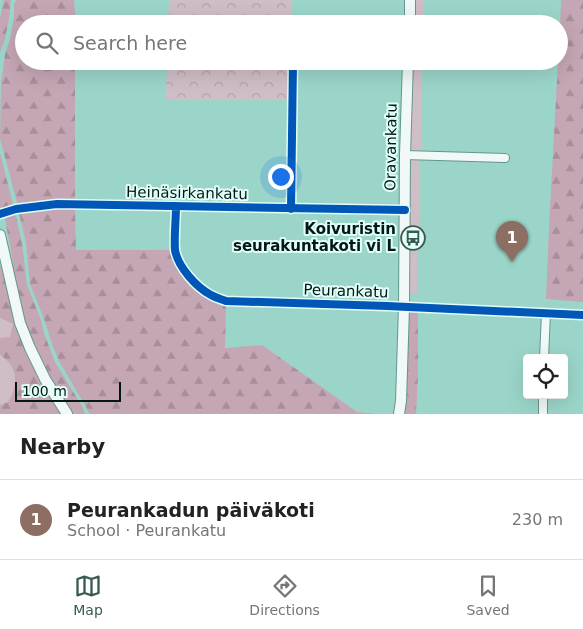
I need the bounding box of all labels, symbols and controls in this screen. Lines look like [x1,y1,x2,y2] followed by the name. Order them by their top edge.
[15,15,568,70] search box
[33,29,61,57] icon: search
[73,32,187,54] text: Search here
[381,103,401,191] street label: Oravankatu
[268,164,294,190] your location
[126,183,248,203] street label: Heinäsirkankatu
[233,220,396,255] place label: Koivuristin seurakuntakoti vi L
[496,221,528,262] pin: 1
[400,225,426,251] bus stop icon: Koivuristin seurakuntakoti vi L
[303,281,389,301] street label: Peurankatu
[523,354,568,399] map controls
[523,354,568,399] button: locate
[15,379,121,402] scale bar
[22,383,67,399] text: 100 m
[20,435,105,459] text: Nearby
[67,499,315,521] text: Peurankadun päiväkoti
[30,510,42,529] text: 1
[512,510,563,529] text: 230 m
[67,521,226,540] text: School · Peurankatu
[73,572,103,618] tab: Map
[249,572,320,618] tab: Directions
[466,572,510,618] tab: Saved

